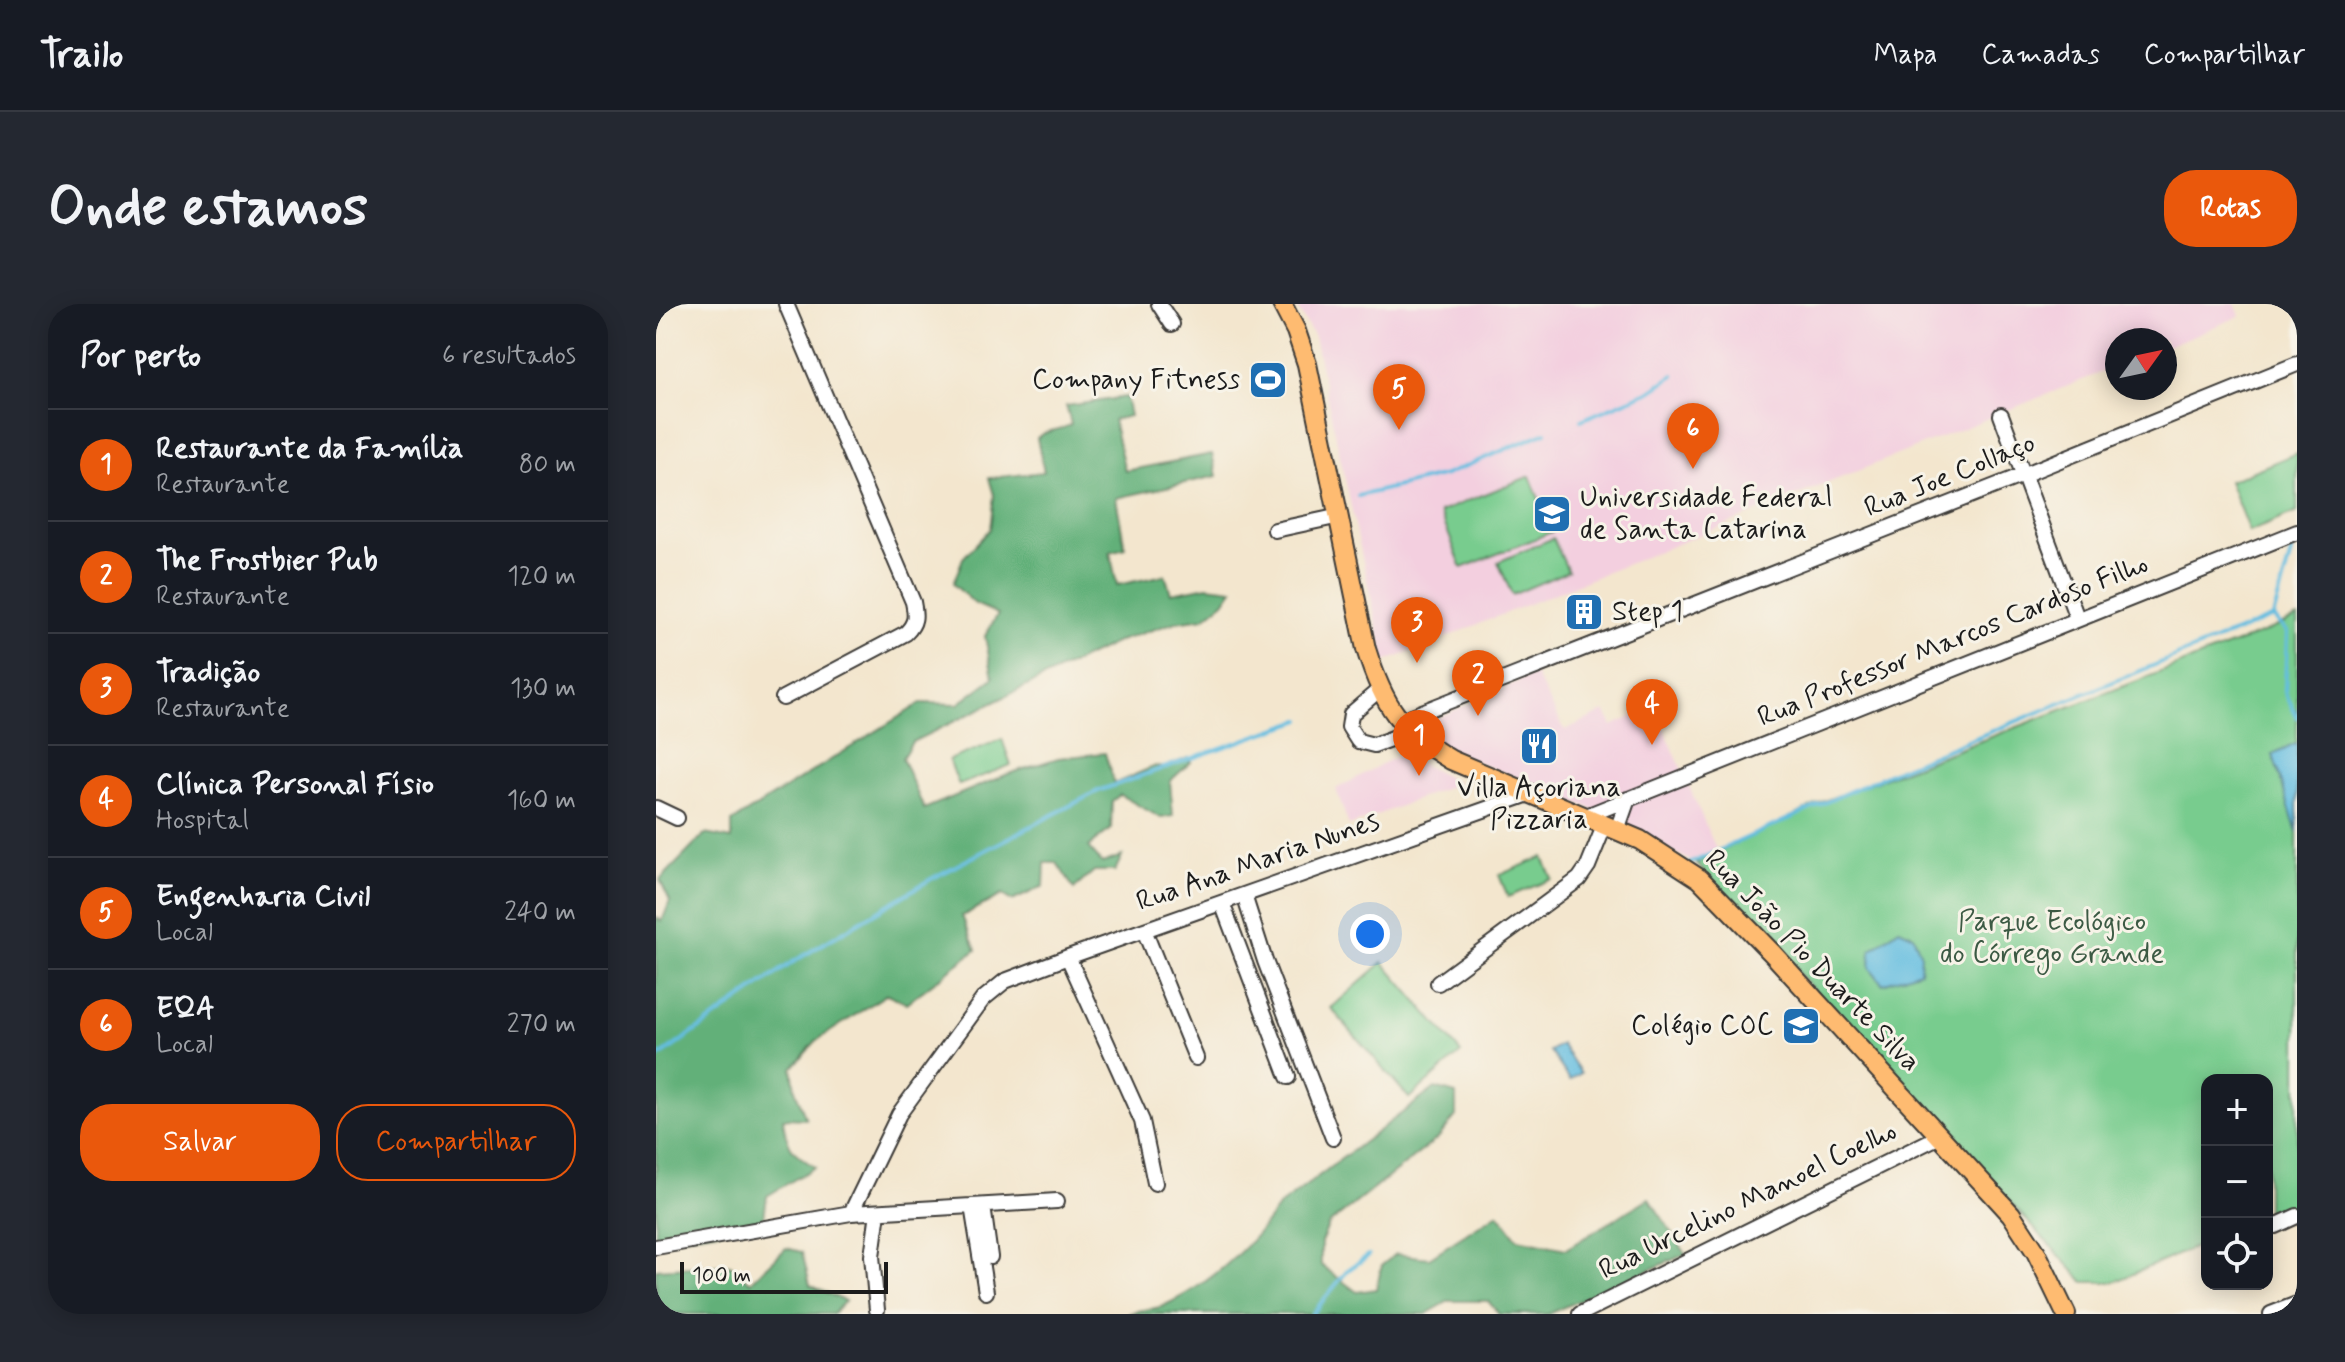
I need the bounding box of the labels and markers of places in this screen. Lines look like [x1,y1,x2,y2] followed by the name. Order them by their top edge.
[1247,359,1289,401] sports icon: Company Fitness
[1032,362,1240,399] place label: Company Fitness
[1373,364,1425,430] pin: 5
[1667,403,1719,469] pin: 6
[1580,480,1832,549] place label: Universidade Federal de Santa Catarina
[1531,493,1573,535] school or university icon: Universidade Federal de Santa Catarina
[1563,591,1605,633] building icon: Step 1
[1612,594,1683,631] place label: Step 1
[1391,597,1443,663] pin: 3
[1452,650,1504,716] pin: 2
[1626,679,1678,745] pin: 4
[1393,710,1445,776] pin: 1
[1518,725,1560,767] restaurant icon: Villa Açoriana Pizzaria
[1457,770,1621,839] place label: Villa Açoriana Pizzaria
[1780,1005,1822,1047] school or university icon: Colégio COC
[1631,1008,1773,1045] place label: Colégio COC

